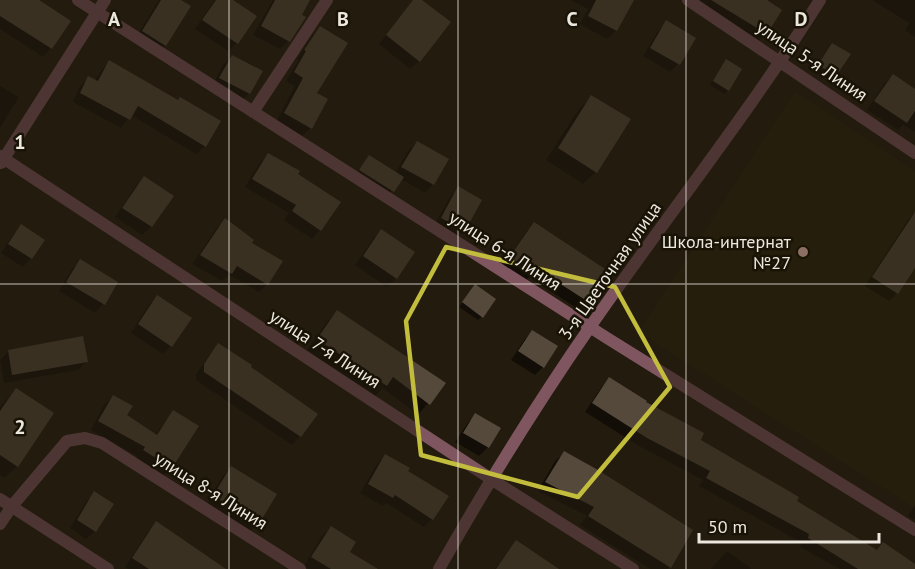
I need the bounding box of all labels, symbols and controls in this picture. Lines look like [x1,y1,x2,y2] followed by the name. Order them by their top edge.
[108,6,121,32] text: A
[337,6,349,32] text: B
[566,6,578,32] text: C
[795,6,808,32] text: D
[752,15,872,106] street label: улица 5-я Линия
[14,129,26,155] text: 1
[553,197,666,344] street label: 3-я Цветочная улица
[445,206,566,295] street label: улица 6-я Линия
[662,230,792,274] place label: Школа-интернат №27
[796,245,810,259] marker: Школа-интернат №27
[265,304,385,393] street label: улица 7-я Линия
[14,414,26,440] text: 2
[150,447,272,535] street label: улица 8-я Линия
[699,506,879,544] scale bar
[708,515,747,538] text: 50 m

